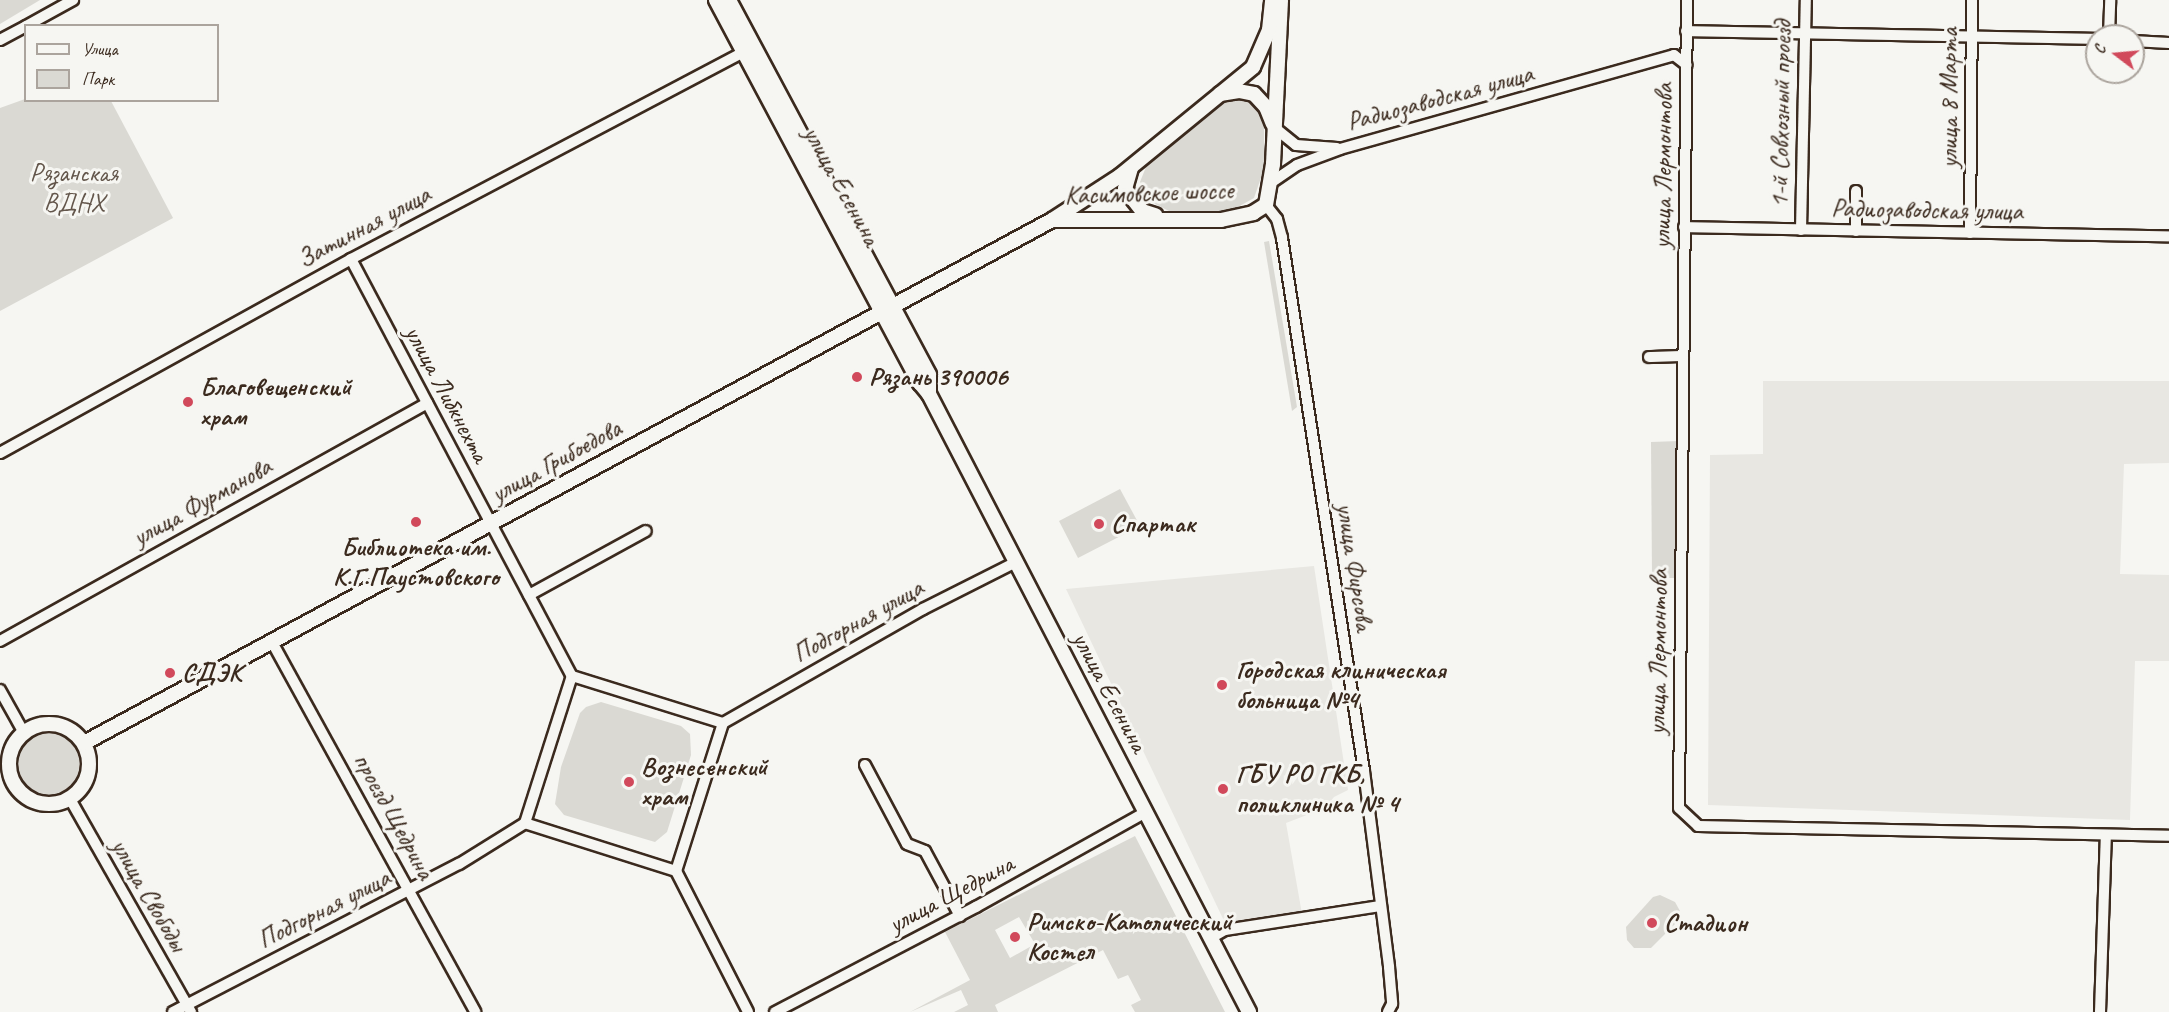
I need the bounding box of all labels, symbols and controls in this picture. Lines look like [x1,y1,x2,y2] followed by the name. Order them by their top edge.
[1764,20,1798,208] street label: 1-й Совхозный проезд
[24,24,219,102] legend
[2085,24,2145,84] north arrow
[1933,28,1965,168] street label: улица 8 Марта
[82,38,118,60] text: Улица
[2089,43,2110,56] text: С
[1343,58,1537,138] street label: Радиозаводская улица
[82,68,114,90] text: Парк
[1646,83,1680,249] street label: улица Лермонтова
[796,121,888,251] street label: улица Есенина
[30,157,118,218] park label: Рязанская ВДНХ
[1063,174,1235,212] street label: Касимовское шоссе
[291,179,437,275] street label: Затинная улица
[1830,193,2024,227] street label: Радиозаводская улица
[397,319,497,469] street label: улица Либкнехта
[869,361,1007,393] place label: Рязань 390006
[850,370,864,384] marker: Рязань 390006
[200,371,351,432] place label: Благовещенский храм
[181,395,195,409] marker: Благовещенский храм
[486,413,626,509] street label: улица Грибоедова
[126,451,278,553] street label: улица Фурманова
[1329,501,1381,633] street label: улица Фирсова
[1111,508,1195,540] place label: Спартак
[409,515,423,529] marker: Библиотека им. К.Г.Паустовского
[1092,517,1106,531] marker: Спартак
[333,531,499,592] place label: Библиотека им. К.Г.Паустовского
[1641,569,1675,735] street label: улица Лермонтова
[786,572,930,670] street label: Подгорная улица
[1065,627,1155,757] street label: улица Есенина
[1236,654,1444,716] place label: Городская клиническая больница №4
[182,657,242,689] place label: СДЭК
[163,666,177,680] marker: СДЭК
[1213,676,1231,694] marker: Городская клиническая больница №4
[346,746,442,886] street label: проезд Щедрина
[641,751,767,812] place label: Вознесенский храм
[1236,758,1399,820] place label: ГБУ РО ГКБ, поликлиника № 4
[622,775,636,789] marker: Вознесенский храм
[1214,780,1232,798] marker: ГБУ РО ГКБ, поликлиника № 4
[105,834,193,956] street label: улица Свободы
[883,848,1019,940] street label: улица Щедрина
[251,862,397,956] street label: Подгорная улица
[1027,906,1232,968] place label: Римско-Католический Костел
[1664,907,1747,939] place label: Стадион
[1645,916,1659,930] marker: Стадион
[1008,930,1022,944] marker: Римско-Католический Костел

